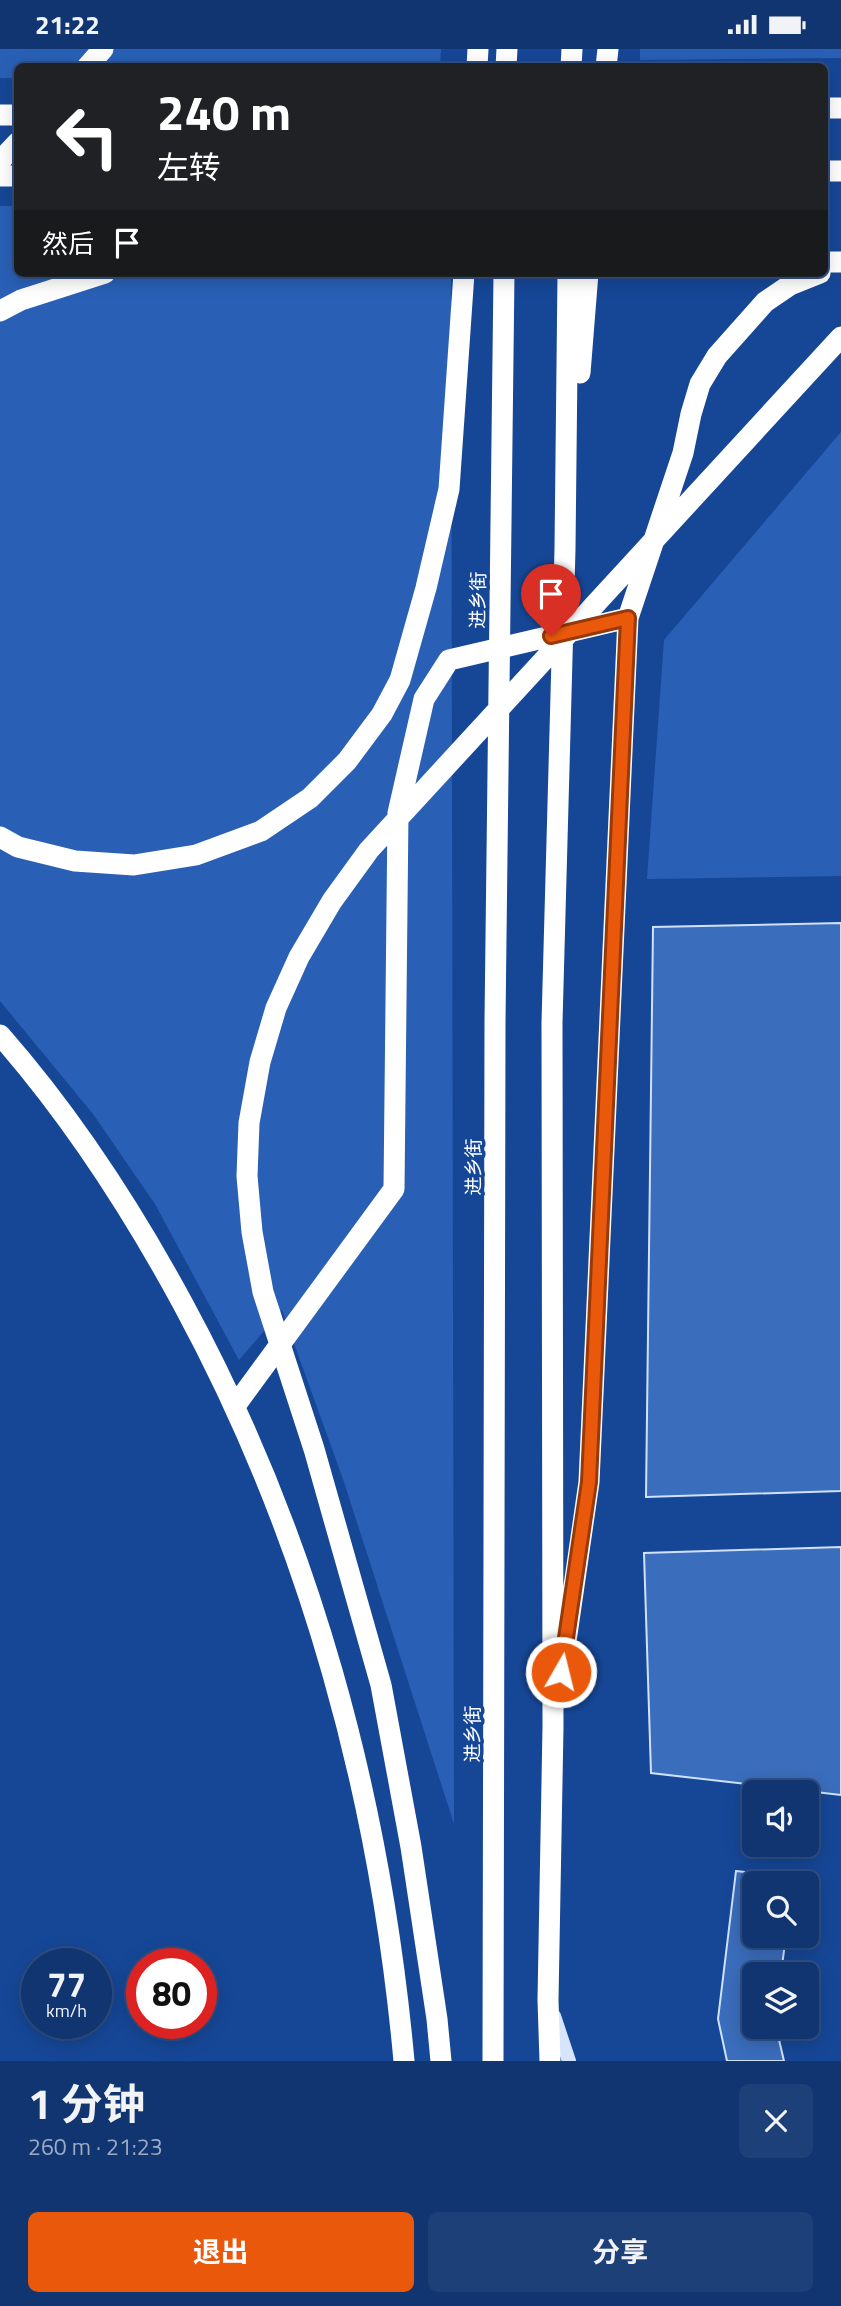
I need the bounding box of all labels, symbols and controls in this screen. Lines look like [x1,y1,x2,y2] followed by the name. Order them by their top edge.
[35,5,100,44] text: 21:22
[157,74,291,149] text: 240 m
[42,91,133,182] icon: left
[157,143,221,191] text: 左转
[42,224,94,263] text: 然后
[108,224,146,262] icon: arrive
[521,564,581,636] pin
[462,571,492,629] street label: 进乡街
[532,575,570,613] icon: arrive
[458,1138,487,1196] street label: 进乡街
[524,1635,598,1709] position arrow
[457,1705,486,1763] street label: 进乡街
[742,1780,819,2039] map controls
[742,1780,819,1857] button: sound
[742,1871,819,1948] button: search
[126,1948,217,2039] speed limit sign: 80
[47,1957,86,2011] text: 77
[742,1962,819,2039] button: layers
[46,1997,87,2024] text: km/h
[28,2071,145,2135] text: 1 分钟
[739,2084,813,2158] button: close
[28,2129,163,2164] text: 260 m · 21:23
[28,2212,414,2292] button: 退出
[428,2212,813,2292] button: 分享

